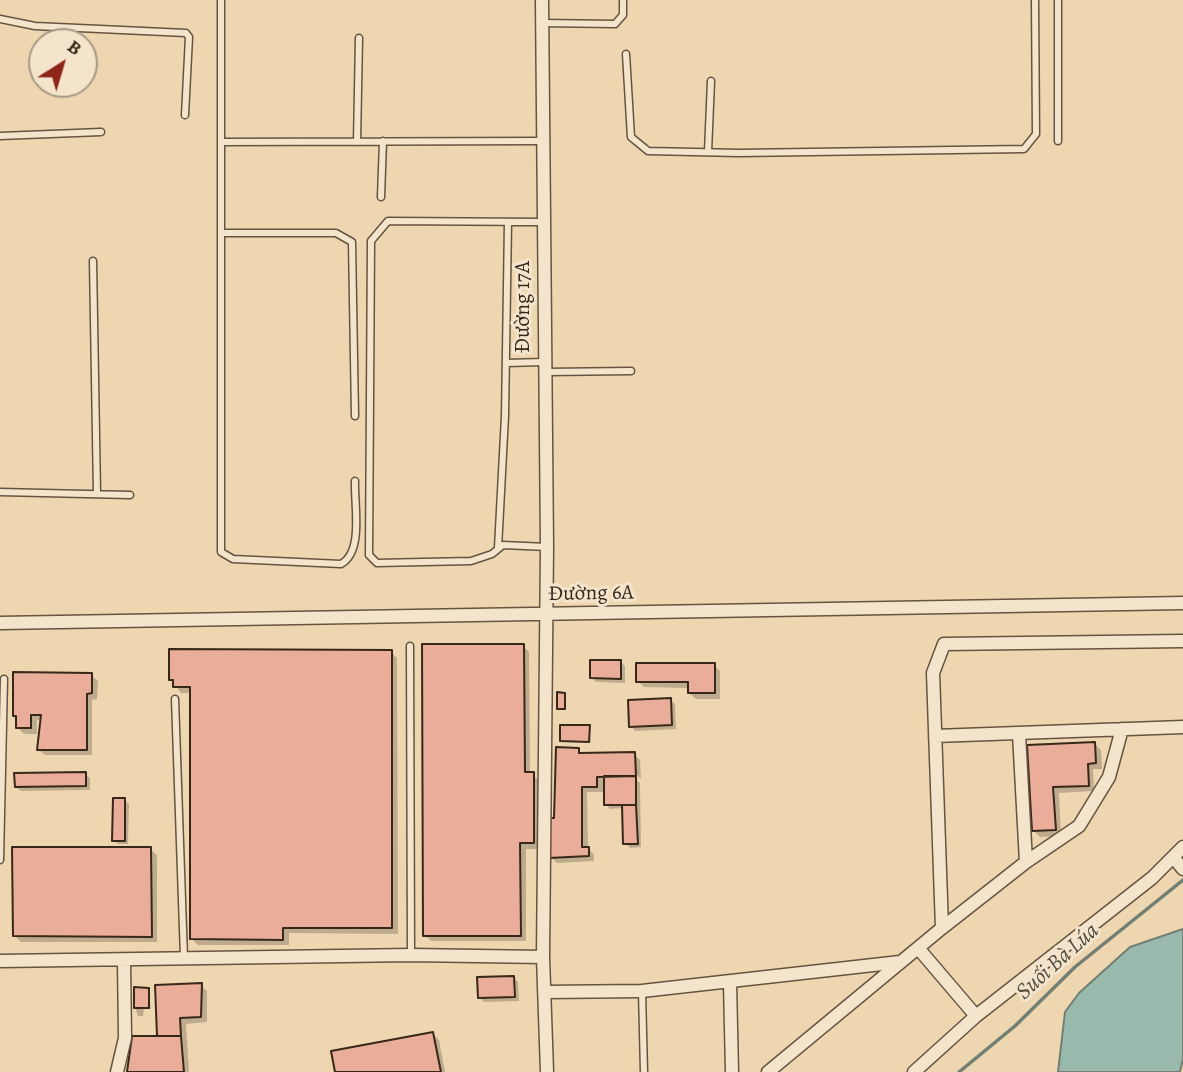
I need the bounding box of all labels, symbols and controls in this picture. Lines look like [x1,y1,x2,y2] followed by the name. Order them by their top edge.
[28,28,98,98] north arrow
[62,34,87,62] text: B
[511,261,537,353] street label: Đường 17A
[548,581,634,607] street label: Đường 6A
[1011,918,1105,1006] water label: Suối Bà Lúa

